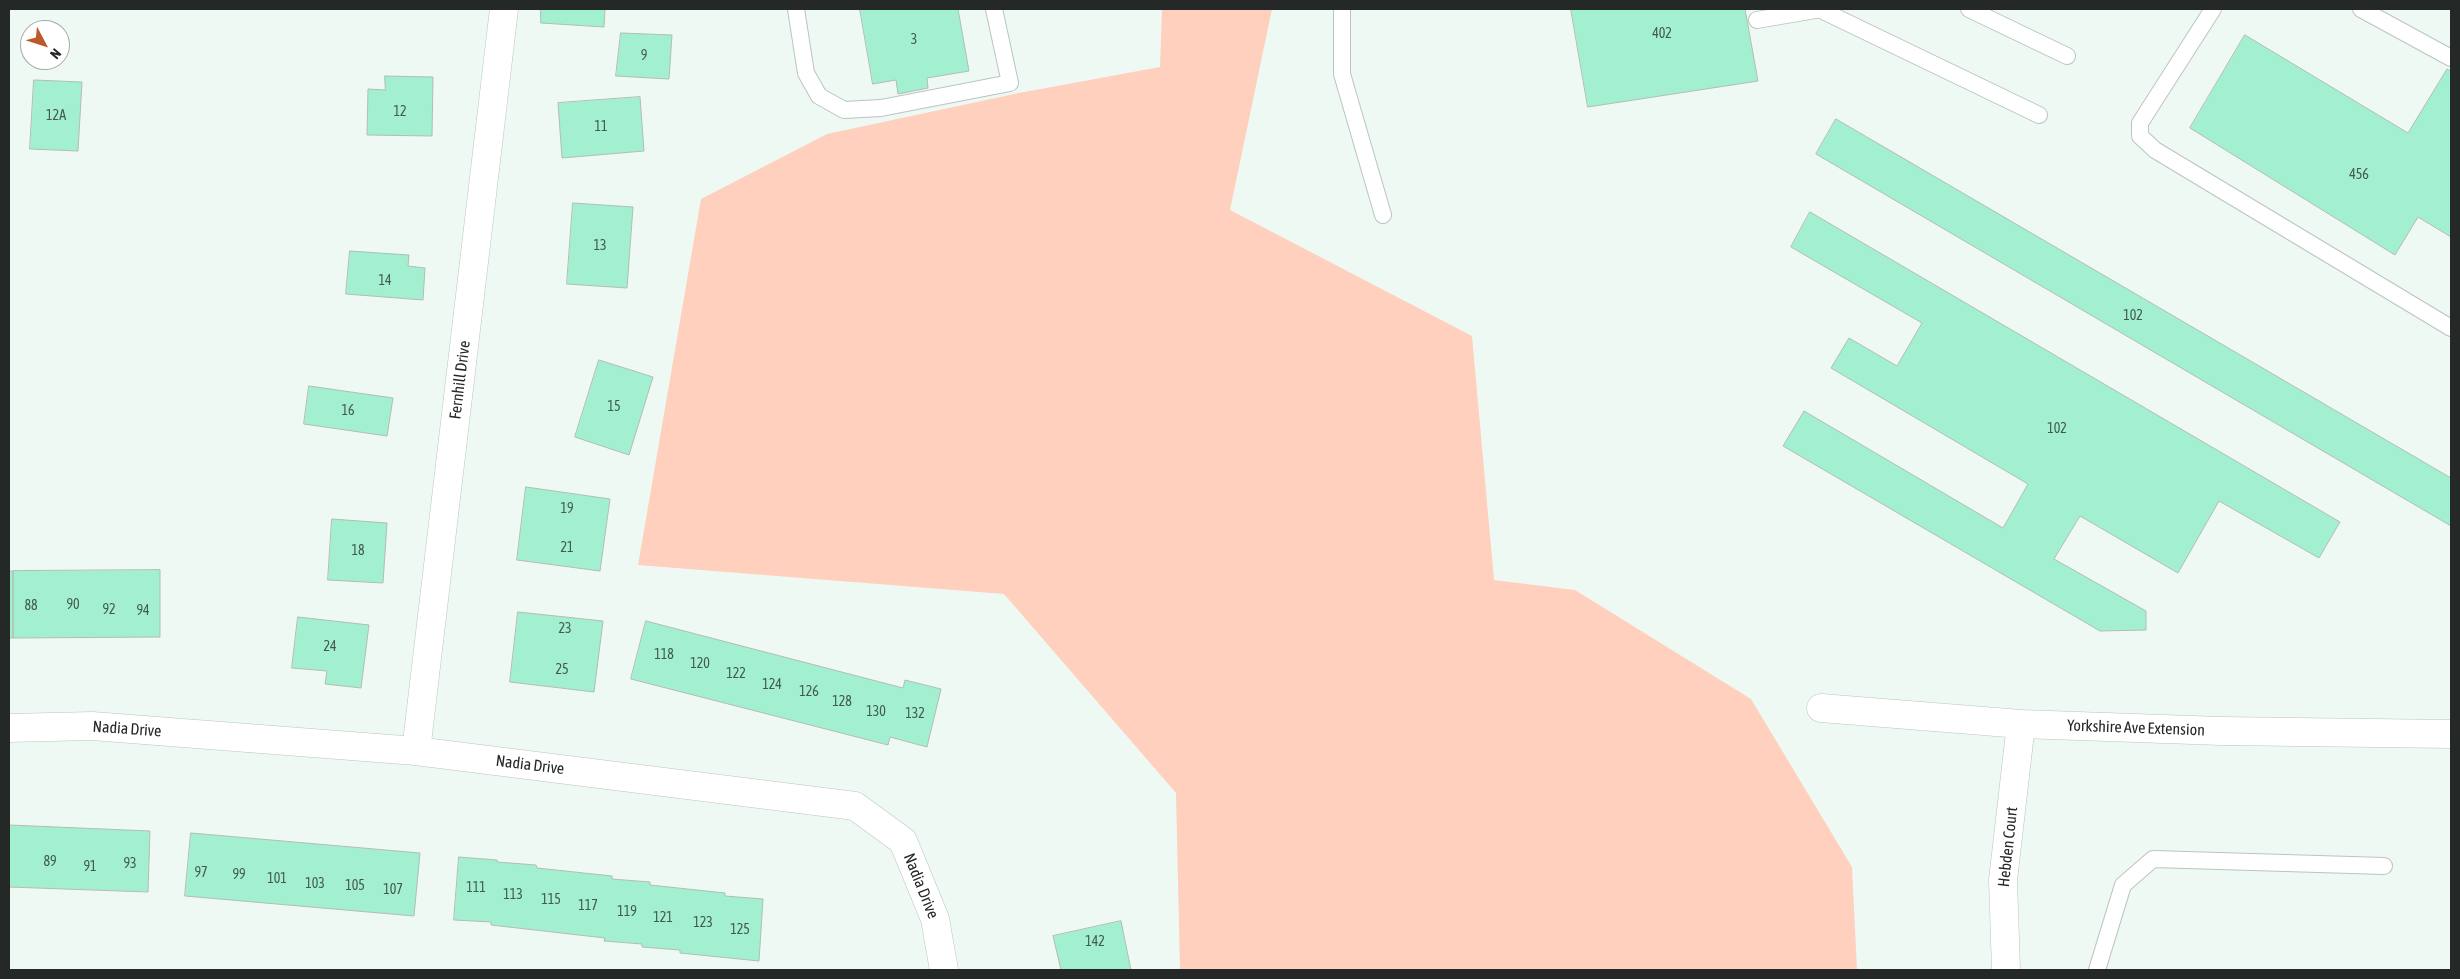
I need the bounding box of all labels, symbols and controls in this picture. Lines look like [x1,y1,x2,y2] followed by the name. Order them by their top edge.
[20,20,70,70] north arrow
[1652,26,1672,42] house number: 402
[911,32,917,48] house number: 3
[47,46,65,62] text: N
[641,48,647,64] house number: 9
[393,104,407,120] house number: 12
[46,108,66,124] house number: 12A
[594,119,608,135] house number: 11
[2349,167,2369,183] house number: 456
[593,238,607,254] house number: 13
[378,273,392,289] house number: 14
[2123,308,2143,324] house number: 102
[446,340,474,420] street label: Fernhill Drive
[607,399,621,415] house number: 15
[341,403,355,419] house number: 16
[2047,421,2067,437] house number: 102
[560,501,574,517] house number: 19
[560,540,574,556] house number: 21
[351,543,365,559] house number: 18
[66,597,80,613] house number: 90
[24,598,38,614] house number: 88
[102,602,116,618] house number: 92
[136,603,150,619] house number: 94
[558,621,572,637] house number: 23
[323,639,337,655] house number: 24
[654,647,674,663] house number: 118
[690,656,710,672] house number: 120
[555,662,569,678] house number: 25
[726,666,746,682] house number: 122
[762,677,782,693] house number: 124
[799,684,819,700] house number: 126
[832,694,852,710] house number: 128
[866,704,886,720] house number: 130
[905,706,925,722] house number: 132
[2067,716,2205,740] street label: Yorkshire Ave Extension
[92,717,162,741] street label: Nadia Drive
[495,751,565,779] street label: Nadia Drive
[1994,806,2022,888] street label: Hebden Court
[899,850,943,922] street label: Nadia Drive
[43,854,57,870] house number: 89
[123,856,137,872] house number: 93
[83,859,97,875] house number: 91
[194,865,208,881] house number: 97
[232,867,246,883] house number: 99
[267,871,287,887] house number: 101
[305,876,325,892] house number: 103
[345,878,365,894] house number: 105
[466,880,486,896] house number: 111
[383,882,403,898] house number: 107
[503,887,523,903] house number: 113
[541,892,561,908] house number: 115
[578,898,598,914] house number: 117
[617,904,637,920] house number: 119
[653,910,673,926] house number: 121
[693,915,713,931] house number: 123
[730,922,750,938] house number: 125
[1085,934,1105,950] house number: 142

